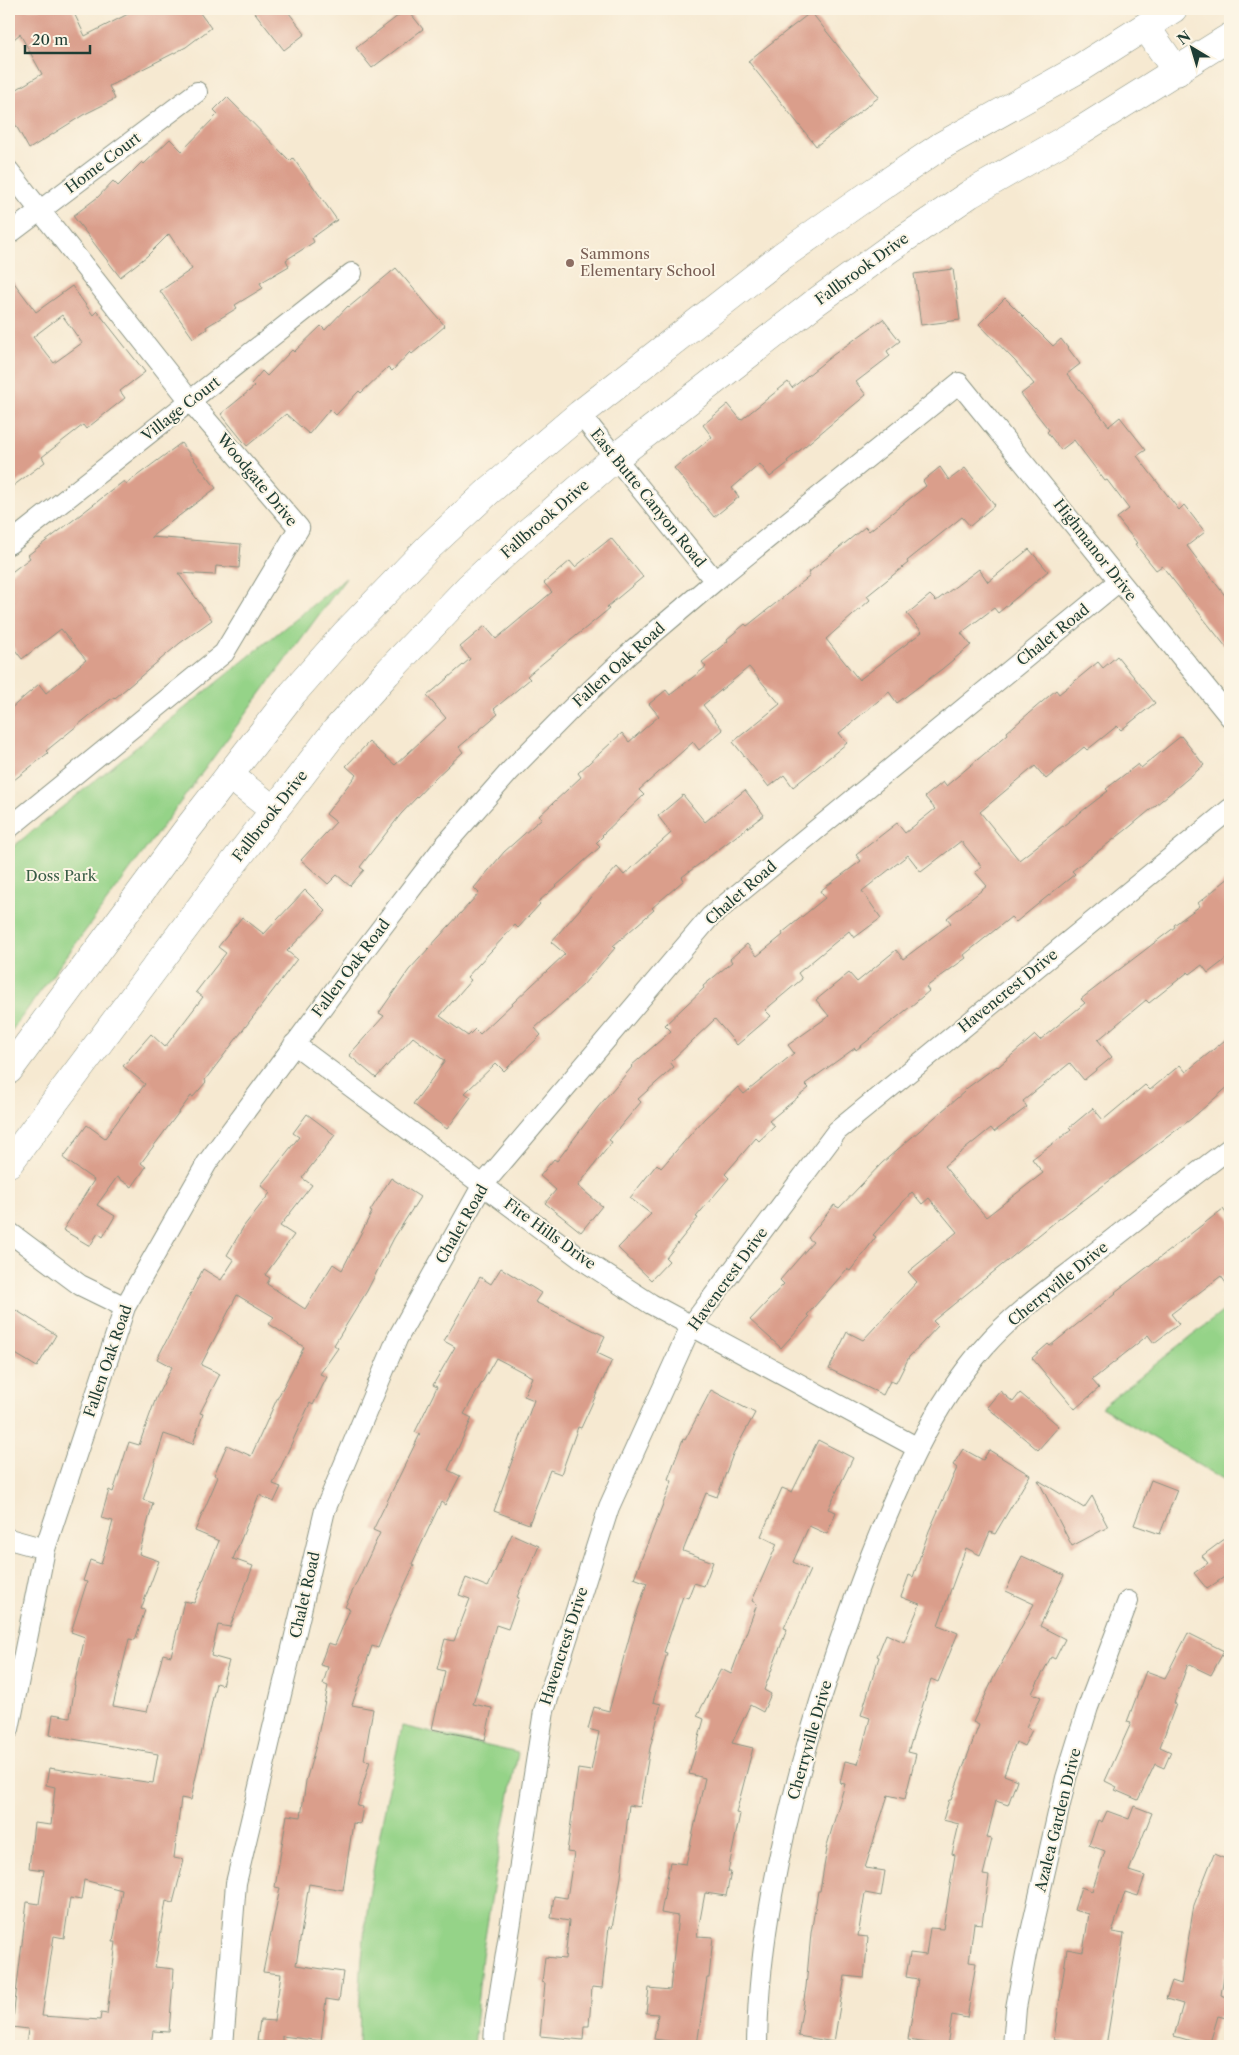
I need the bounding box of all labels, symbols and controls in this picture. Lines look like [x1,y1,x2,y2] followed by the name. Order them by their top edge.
[25,22,90,54] scale bar
[1166,22,1216,72] north arrow
[1174,27,1194,49] text: N
[32,30,68,49] text: 20 m
[61,128,145,197] street label: Home Court
[811,228,912,309] street label: Fallbrook Drive
[580,244,716,280] place label: Sammons Elementary School
[564,257,576,269] marker: Sammons Elementary School
[137,372,224,446] street label: Village Court
[587,425,710,571] street label: East Butte Canyon Road
[212,429,302,530] street label: Woodgate Drive
[497,475,593,562] street label: Fallbrook Drive
[1050,495,1141,604] street label: Highmanor Drive
[1012,599,1093,670] street label: Chalet Road
[569,618,669,711] street label: Fallen Oak Road
[228,766,311,865] street label: Fallbrook Drive
[701,857,780,929] street label: Chalet Road
[25,866,98,885] park label: Doss Park
[308,915,394,1020] street label: Fallen Oak Road
[954,945,1061,1037] street label: Havencrest Drive
[431,1181,492,1267] street label: Chalet Road
[501,1194,600,1273] street label: Fire Hills Drive
[684,1223,771,1334] street label: Havencrest Drive
[1004,1237,1112,1330] street label: Cherryville Drive
[79,1302,136,1420] street label: Fallen Oak Road
[285,1550,324,1640] street label: Chalet Road
[536,1584,592,1707] street label: Havencrest Drive
[783,1678,836,1802] street label: Cherryville Drive
[1030,1746,1085,1895] street label: Azalea Garden Drive

